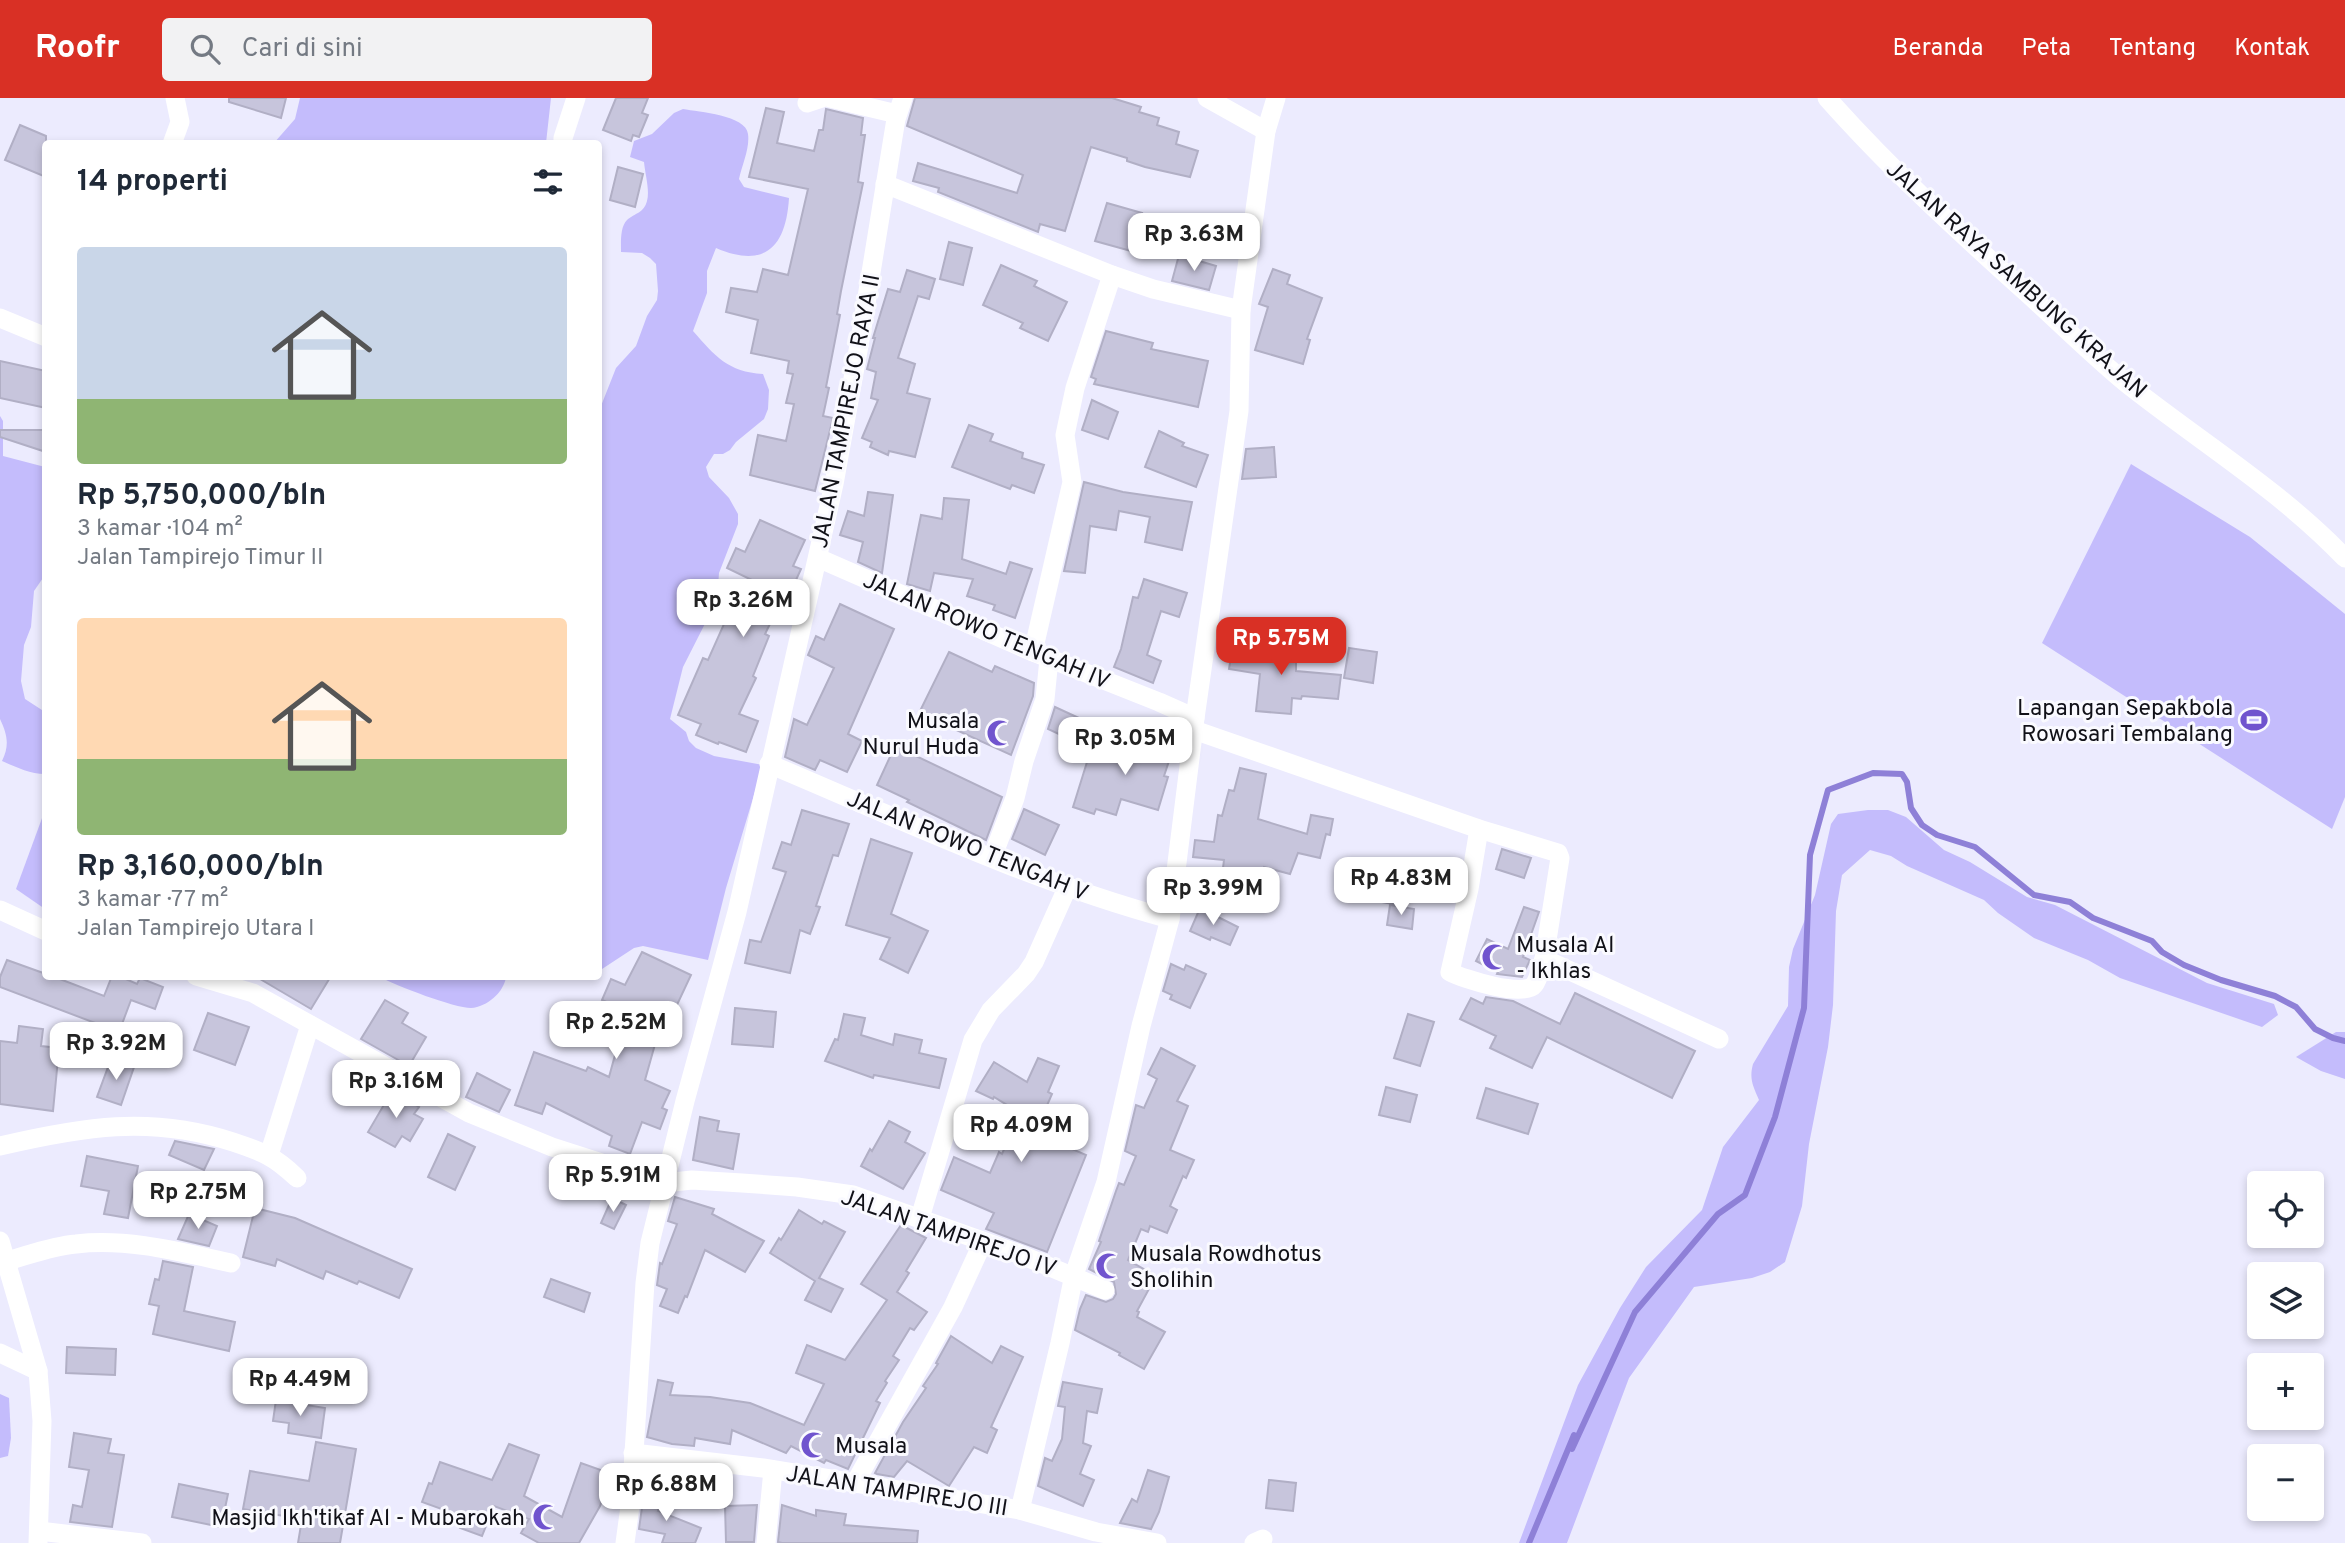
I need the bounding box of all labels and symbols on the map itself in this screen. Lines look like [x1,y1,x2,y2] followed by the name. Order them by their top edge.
[1879,156,2152,406] street label: JALAN RAYA SAMBUNG KRAJAN
[1122,214,1266,273] pin: Rp 3.63M
[807,272,888,551] street label: JALAN TAMPIREJO RAYA II
[858,567,1114,698] street label: JALAN ROWO TENGAH IV
[671,580,815,639] pin: Rp 3.26M
[1209,618,1353,677] pin: Rp 5.75M
[2017,695,2233,750] place label: Lapangan Sepakbola Rowosari Tembalang
[2239,705,2269,735] sports icon: Lapangan Sepakbola Rowosari Tembalang
[863,708,979,763] place label: Musala Nurul Huda
[985,718,1015,748] mosque icon: Musala Nurul Huda
[1053,718,1197,777] pin: Rp 3.05M
[842,785,1092,909] street label: JALAN ROWO TENGAH V
[1329,858,1473,917] pin: Rp 4.83M
[1141,868,1285,927] pin: Rp 3.99M
[1516,932,1614,987] place label: Musala Al - Ikhlas
[1480,942,1510,972] mosque icon: Musala Al - Ikhlas
[544,1002,688,1061] pin: Rp 2.52M
[44,1023,188,1082] pin: Rp 3.92M
[324,1060,468,1120] pin: Rp 3.16M
[949,1104,1093,1164] pin: Rp 4.09M
[541,1154,685,1214] pin: Rp 5.91M
[126,1172,270,1231] pin: Rp 2.75M
[836,1184,1060,1285] street label: JALAN TAMPIREJO IV
[1130,1241,1322,1296] place label: Musala Rowdhotus Sholihin
[1094,1251,1124,1281] mosque icon: Musala Rowdhotus Sholihin
[228,1358,372,1418] pin: Rp 4.49M
[799,1430,829,1460] mosque icon: Musala
[835,1433,907,1462] place label: Musala
[784,1461,1010,1524] street label: JALAN TAMPIREJO III
[594,1464,738,1523] pin: Rp 6.88M
[531,1502,561,1532] mosque icon: Masjid Ikh'tikaf Al - Mubarokah
[211,1505,525,1534] place label: Masjid Ikh'tikaf Al - Mubarokah

